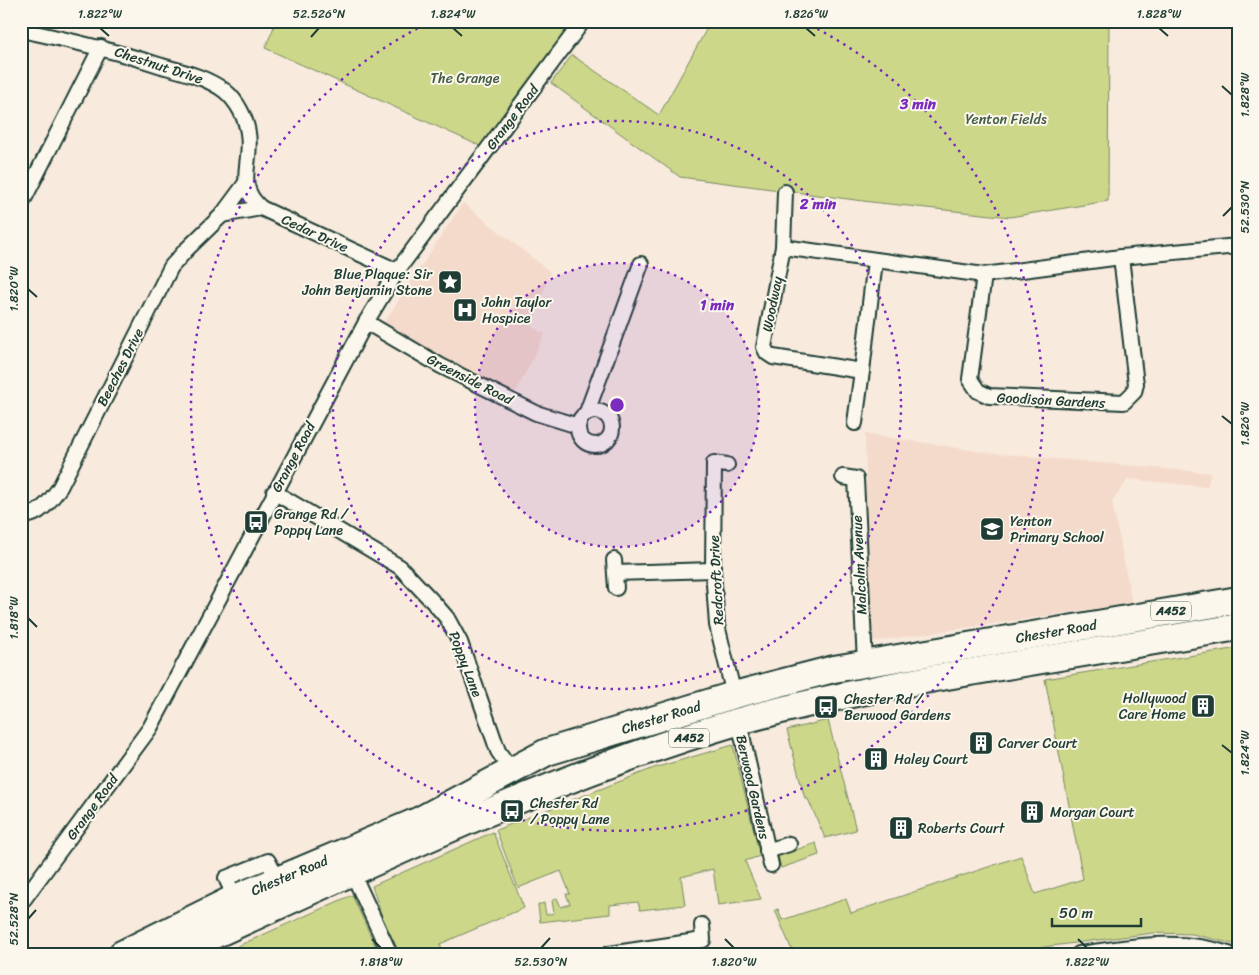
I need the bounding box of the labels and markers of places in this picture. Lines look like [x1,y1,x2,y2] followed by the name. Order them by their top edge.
[301,262,433,303] place label: Blue Plaque: Sir John Benjamin Stone
[437,269,463,295] place icon: Blue Plaque: Sir John Benjamin Stone
[481,290,552,331] place label: John Taylor Hospice
[452,297,478,323] hospital icon: John Taylor Hospice
[608,396,626,414] centre of rings
[274,502,349,543] place label: Grange Rd / Poppy Lane
[243,509,269,535] bus stop icon: Grange Rd / Poppy Lane
[1010,509,1105,550] place label: Yenton Primary School
[979,516,1005,542] school or university icon: Yenton Primary School
[1119,686,1188,727] place label: Hollywood Care Home
[844,687,951,728] place label: Chester Rd / Berwood Gardens
[1190,693,1216,719] building icon: Hollywood Care Home
[813,694,839,720] bus stop icon: Chester Rd / Berwood Gardens
[968,730,994,756] building icon: Carver Court
[998,731,1078,756] place label: Carver Court
[863,746,889,772] building icon: Haley Court
[894,747,968,772] place label: Haley Court
[530,791,610,832] place label: Chester Rd / Poppy Lane
[499,798,525,824] bus stop icon: Chester Rd / Poppy Lane
[1019,799,1045,825] building icon: Morgan Court
[1050,800,1135,825] place label: Morgan Court
[888,815,914,841] building icon: Roberts Court
[918,816,1006,841] place label: Roberts Court

